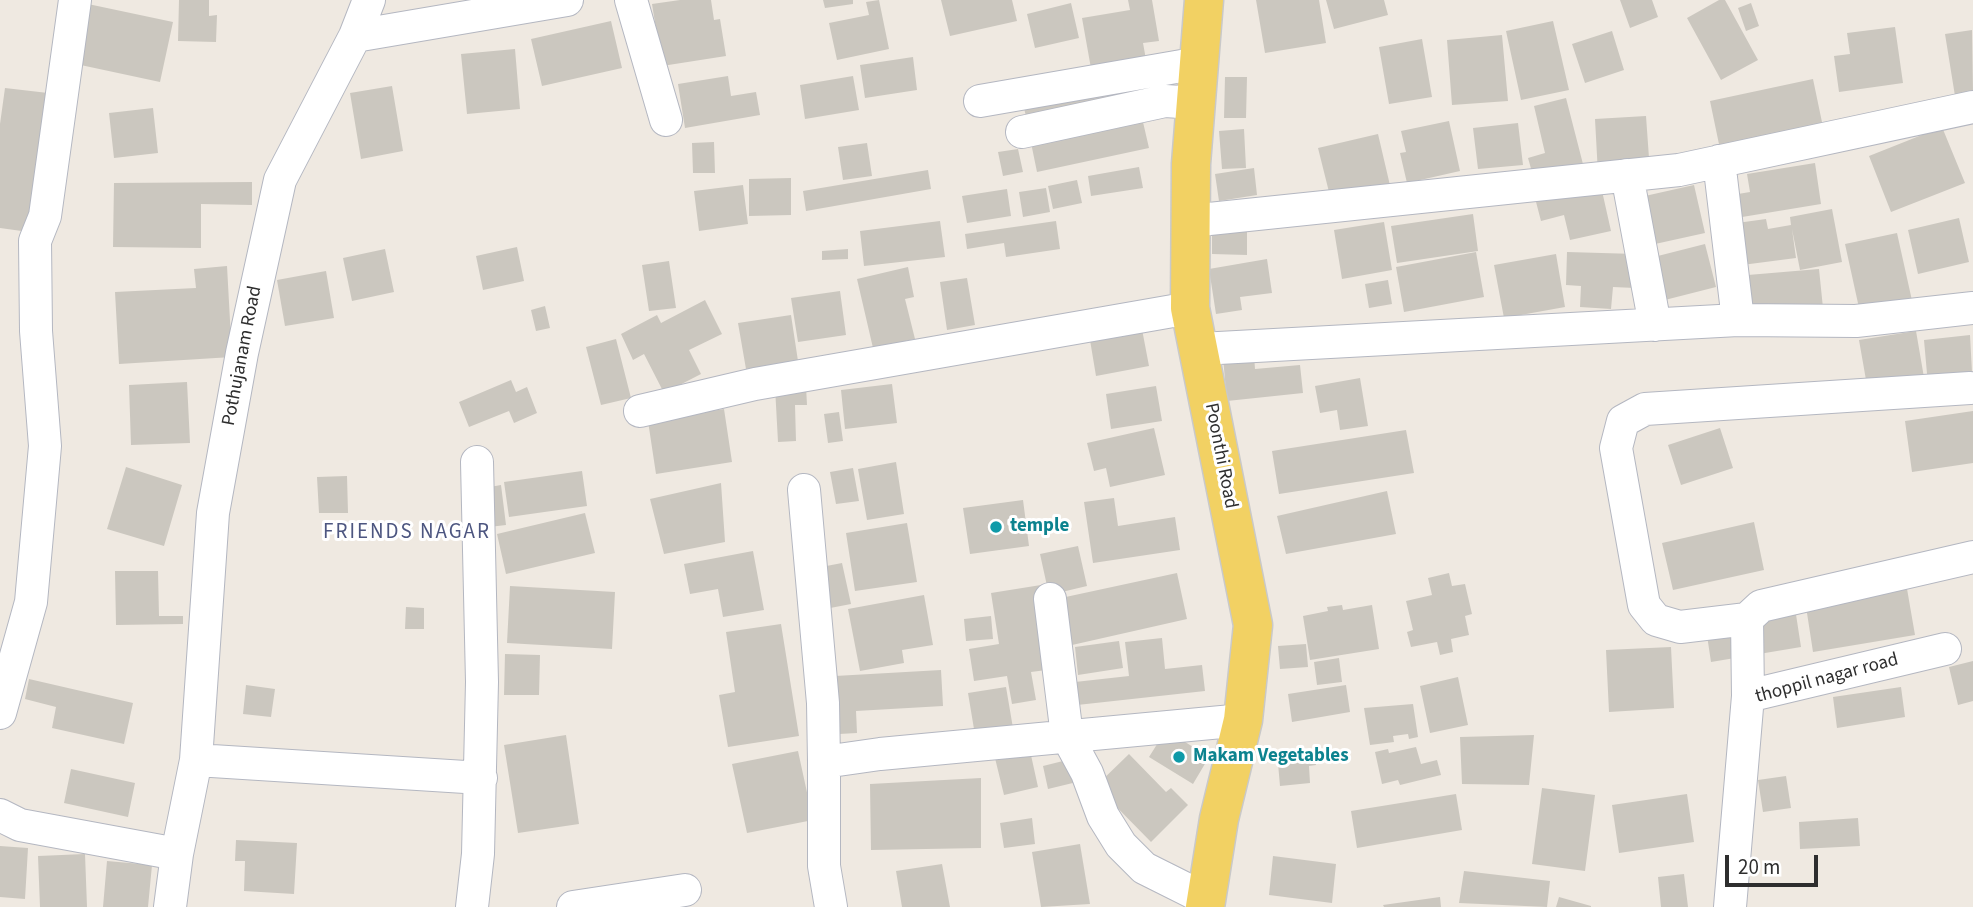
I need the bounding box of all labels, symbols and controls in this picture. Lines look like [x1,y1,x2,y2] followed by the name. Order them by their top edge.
[218,284,268,428] street label: Pothujanam Road
[1199,401,1241,511] street label: Poonthi Road
[1010,516,1069,538] place label: temple
[988,519,1004,535] marker: temple
[325,520,489,546] district label: FRIENDS NAGAR
[1753,649,1901,709] street label: thoppil nagar road
[1193,746,1349,768] place label: Makam Vegetables
[1171,749,1187,765] marker: Makam Vegetables
[1728,841,1821,885] scale bar
[1738,852,1780,882] text: 20 m

